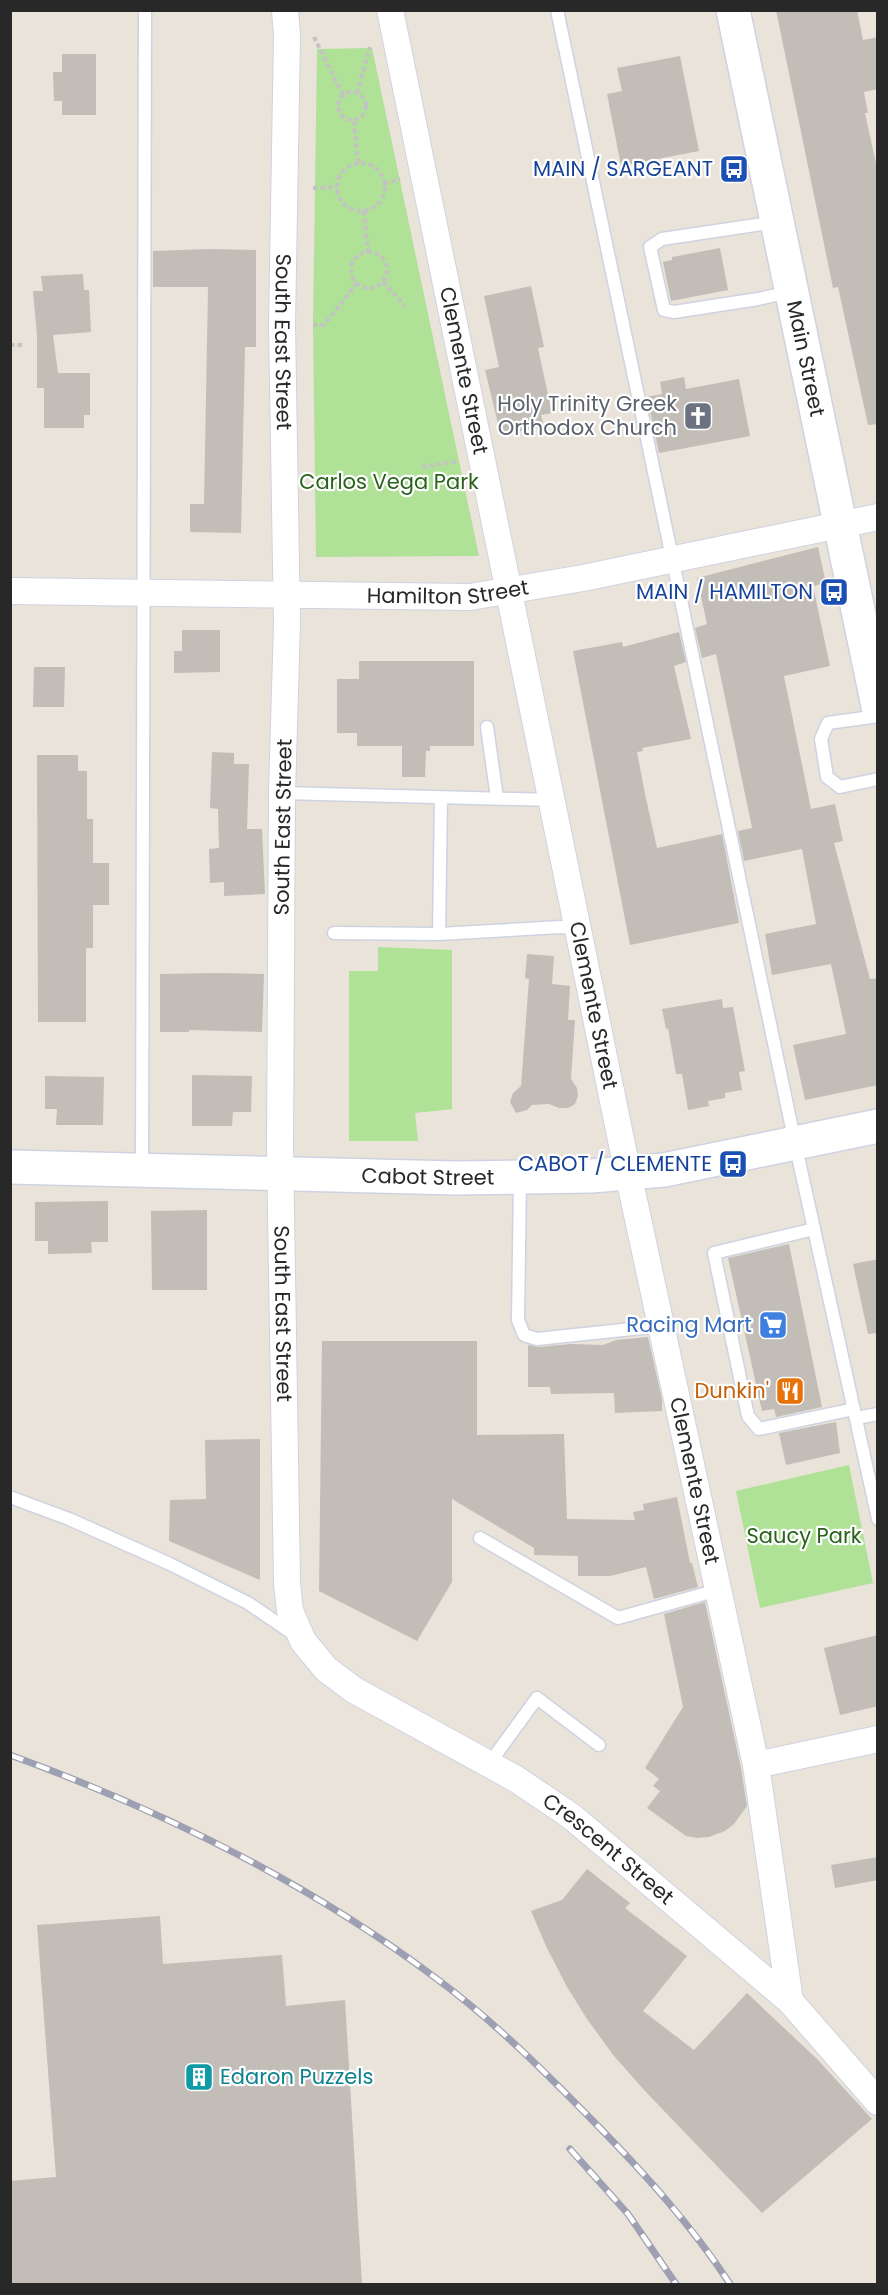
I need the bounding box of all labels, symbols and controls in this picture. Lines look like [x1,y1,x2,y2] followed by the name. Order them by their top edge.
[718,153,750,185] bus stop icon: MAIN / SARGEANT
[533,154,713,183] place label: MAIN / SARGEANT
[268,253,299,430] street label: South East Street
[433,284,495,457] street label: Clemente Street
[780,298,832,419] street label: Main Street
[497,389,677,442] place label: Holy Trinity Greek Orthodox Church
[682,400,714,432] church icon: Holy Trinity Greek Orthodox Church
[299,467,479,496] park label: Carlos Vega Park
[367,572,531,611] street label: Hamilton Street
[818,576,850,608] bus stop icon: MAIN / HAMILTON
[636,577,813,606] place label: MAIN / HAMILTON
[266,738,299,916] street label: South East Street
[563,919,625,1092] street label: Clemente Street
[717,1148,749,1180] bus stop icon: CABOT / CLEMENTE
[518,1149,712,1178] place label: CABOT / CLEMENTE
[361,1161,495,1192] street label: Cabot Street
[267,1225,299,1402] street label: South East Street
[757,1309,789,1341] supermarket icon: Racing Mart
[626,1310,752,1339] place label: Racing Mart
[774,1375,806,1407] restaurant icon: Dunkin'
[695,1376,769,1405] place label: Dunkin'
[663,1394,727,1567] street label: Clemente Street
[746,1521,862,1550] park label: Saucy Park
[537,1786,680,1911] street label: Crescent Street
[183,2061,215,2093] building icon: Edaron Puzzels
[220,2062,373,2091] place label: Edaron Puzzels

